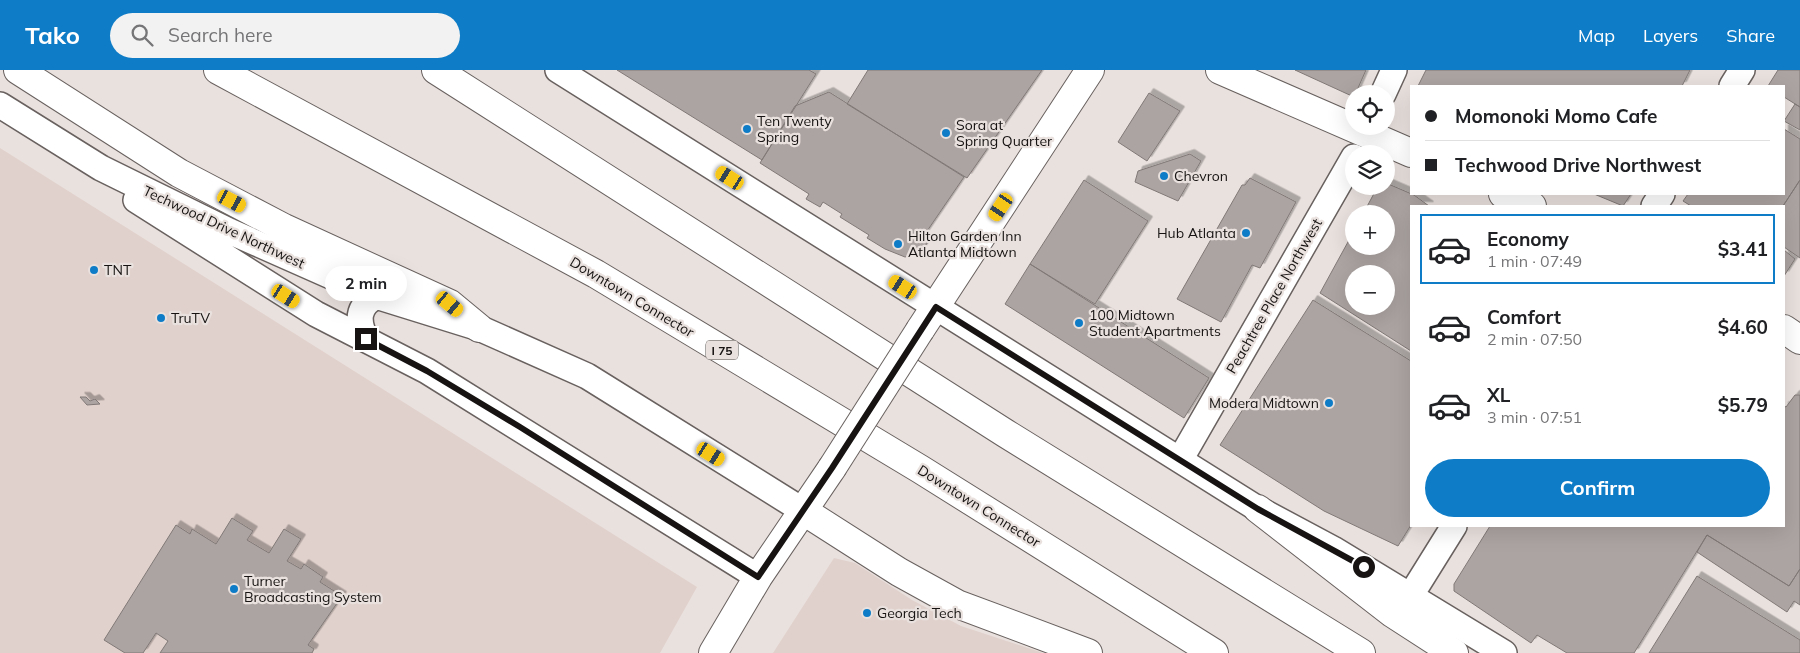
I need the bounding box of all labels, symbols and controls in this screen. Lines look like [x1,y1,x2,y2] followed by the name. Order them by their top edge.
[110,13,460,58] search box
[25,20,80,50] text: Tako
[128,21,156,49] icon: search
[168,23,273,47] text: Search here
[1578,24,1615,47] text: Map
[1643,24,1698,47] text: Layers
[1726,24,1775,47] text: Share
[1345,85,1395,315] map controls
[1345,85,1395,135] button: locate
[1455,104,1657,128] text: Momonoki Momo Cafe
[757,112,832,146] place label: Ten Twenty Spring
[956,116,1053,150] place label: Sora at Spring Quarter
[741,123,753,135] marker: Ten Twenty Spring
[940,127,952,139] marker: Sora at Spring Quarter
[1345,145,1395,195] button: layers
[1455,153,1701,177] text: Techwood Drive Northwest
[713,164,746,192] car
[1174,167,1228,185] place label: Chevron
[1158,170,1170,182] marker: Chevron
[140,182,308,272] street label: Techwood Drive Northwest
[215,187,248,215] car
[986,190,1015,224] car
[1345,205,1395,255] button: +
[1222,215,1326,377] street label: Peachtree Place Northwest
[1157,224,1236,242] place label: Hub Atlanta
[908,227,1022,261] place label: Hilton Garden Inn Atlanta Midtown
[1240,227,1252,239] marker: Hub Atlanta
[1427,227,1472,272] icon: car
[1487,227,1569,251] text: Economy
[1718,237,1768,261] text: $3.41
[892,238,904,250] marker: Hilton Garden Inn Atlanta Midtown
[1487,251,1582,271] text: 1 min · 07:49
[567,253,698,342] street label: Downtown Connector
[104,261,132,279] place label: TNT
[88,264,100,276] marker: TNT
[1345,265,1395,315] button: −
[325,266,407,302] callout: 2 min
[345,273,387,293] text: 2 min
[886,273,919,301] car
[269,282,302,310] car
[433,289,466,319] car
[1427,305,1472,350] icon: car
[1487,305,1561,329] text: Comfort
[1089,306,1221,340] place label: 100 Midtown Student Apartments
[171,309,210,327] place label: TruTV
[155,312,167,324] marker: TruTV
[1718,315,1768,339] text: $4.60
[1073,317,1085,329] marker: 100 Midtown Student Apartments
[355,328,377,350] route end
[1487,329,1582,349] text: 2 min · 07:50
[706,340,738,360] road number: I 75
[1427,383,1472,428] icon: car
[1487,383,1510,407] text: XL
[1718,393,1768,417] text: $5.79
[1209,394,1319,412] place label: Modera Midtown
[1323,397,1335,409] marker: Modera Midtown
[1487,407,1582,427] text: 3 min · 07:51
[694,440,727,468] car
[1425,459,1770,517] button: Confirm
[914,461,1045,552] street label: Downtown Connector
[1353,556,1375,578] route start
[244,572,382,606] place label: Turner Broadcasting System
[228,583,240,595] marker: Turner Broadcasting System
[877,604,962,622] place label: Georgia Tech
[861,607,873,619] marker: Georgia Tech

